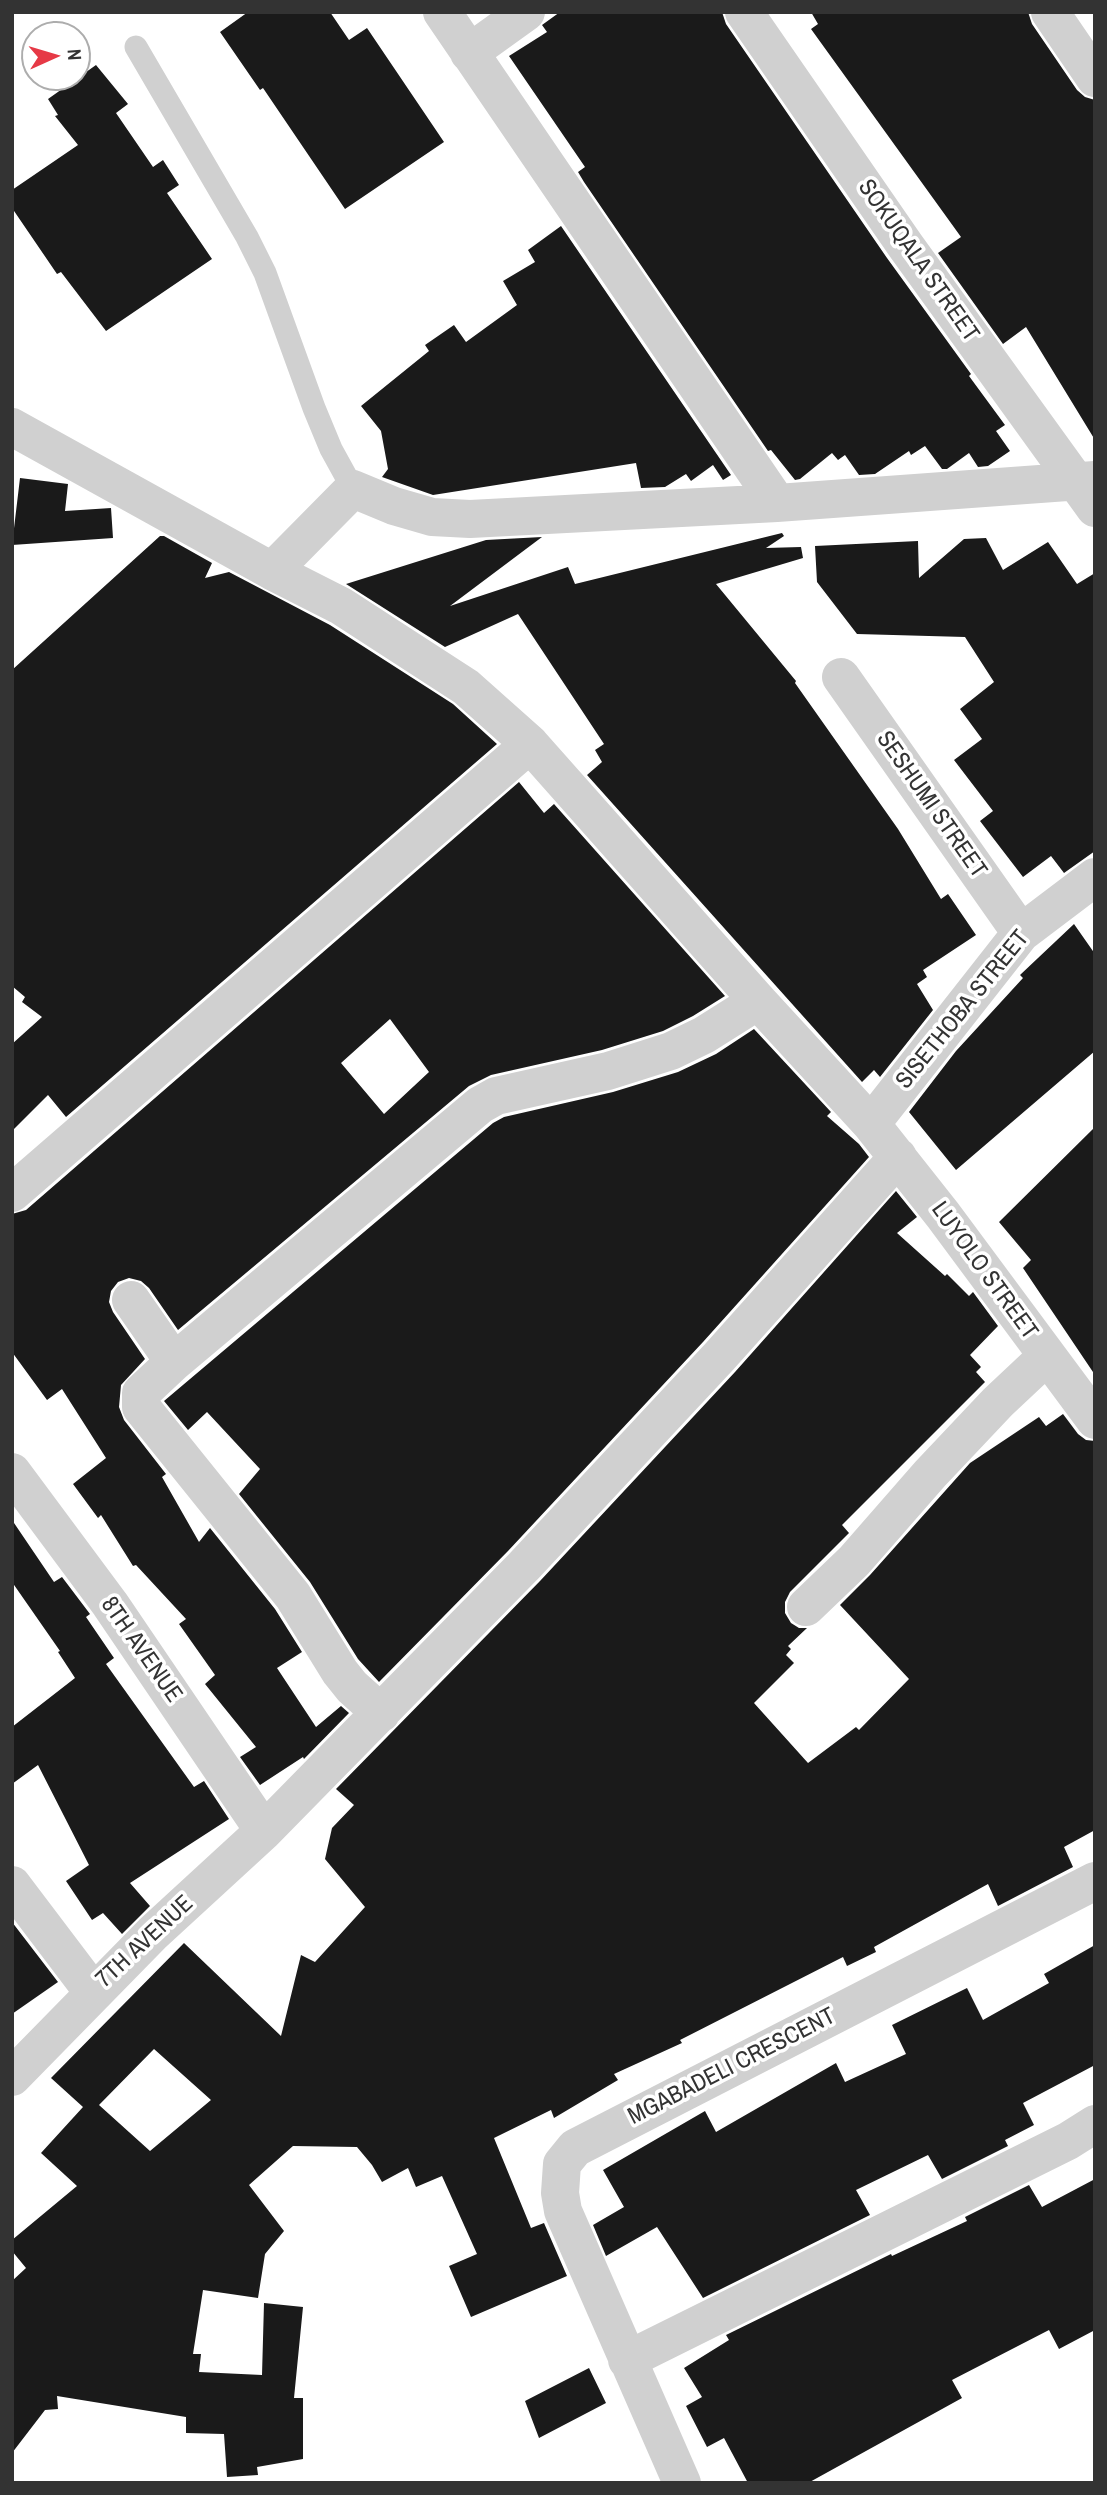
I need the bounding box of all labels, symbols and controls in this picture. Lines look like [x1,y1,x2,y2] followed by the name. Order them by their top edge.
[21,21,91,91] north arrow
[62,48,88,61] text: N
[851,174,985,348] street label: SOKUQALA STREET
[870,726,992,884] street label: SESHUMI STREET
[890,925,1036,1095] street label: SISETHOBA STREET
[924,1197,1044,1345] street label: LUYOLO STREET
[94,1592,188,1708] street label: 8TH AVENUE
[91,1890,199,1994] street label: 7TH AVENUE
[624,2002,840,2132] street label: MGABADELI CRESCENT

